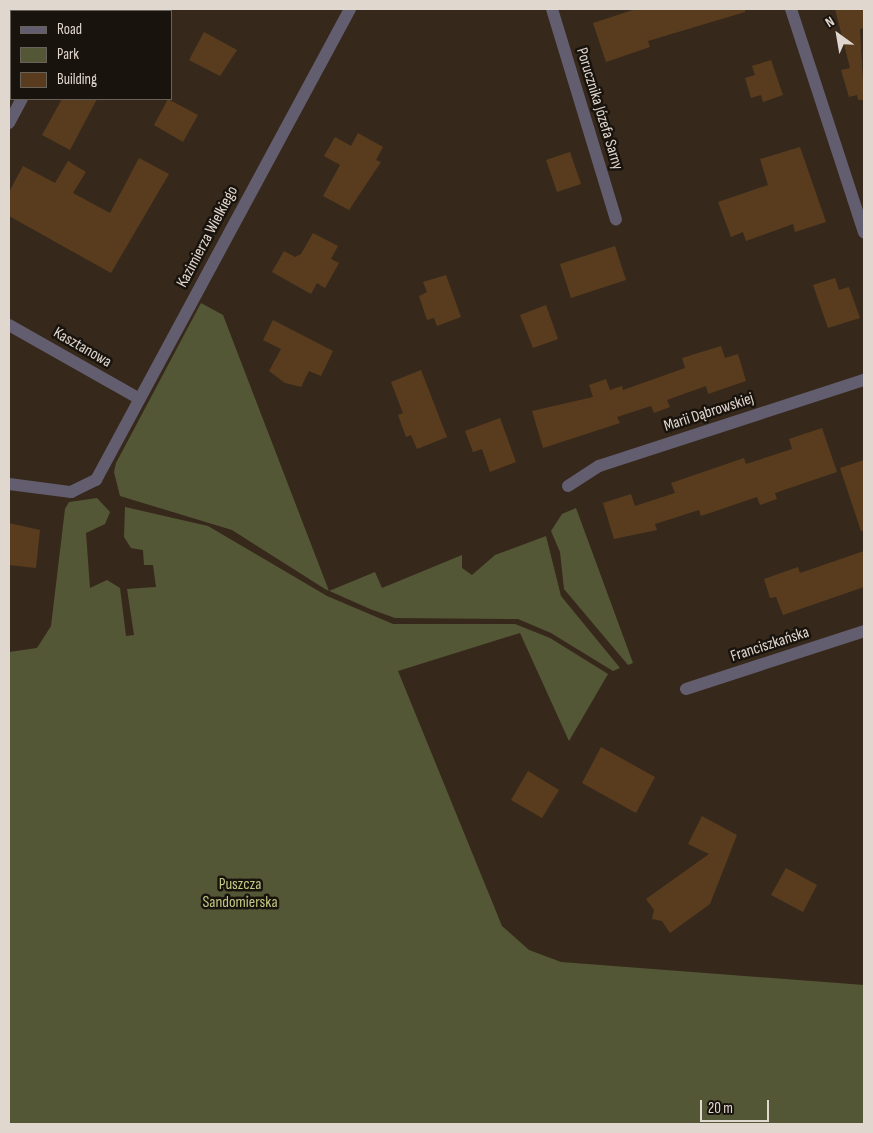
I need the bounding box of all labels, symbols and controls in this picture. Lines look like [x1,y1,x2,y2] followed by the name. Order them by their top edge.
[10,10,172,100] legend
[813,10,863,60] north arrow
[822,13,837,31] text: N
[57,20,82,39] text: Road
[57,45,79,64] text: Park
[571,46,627,172] street label: Porucznika Józefa Sarny
[57,70,97,89] text: Building
[173,183,243,291] street label: Kazimierza Wielkiego
[50,324,114,372] street label: Kasztanowa
[662,389,756,437] street label: Marii Dąbrowskiej
[728,623,812,667] street label: Franciszkańska
[202,875,278,913] park label: Puszcza Sandomierska
[703,1090,772,1122] scale bar
[708,1099,733,1118] text: 20 m

